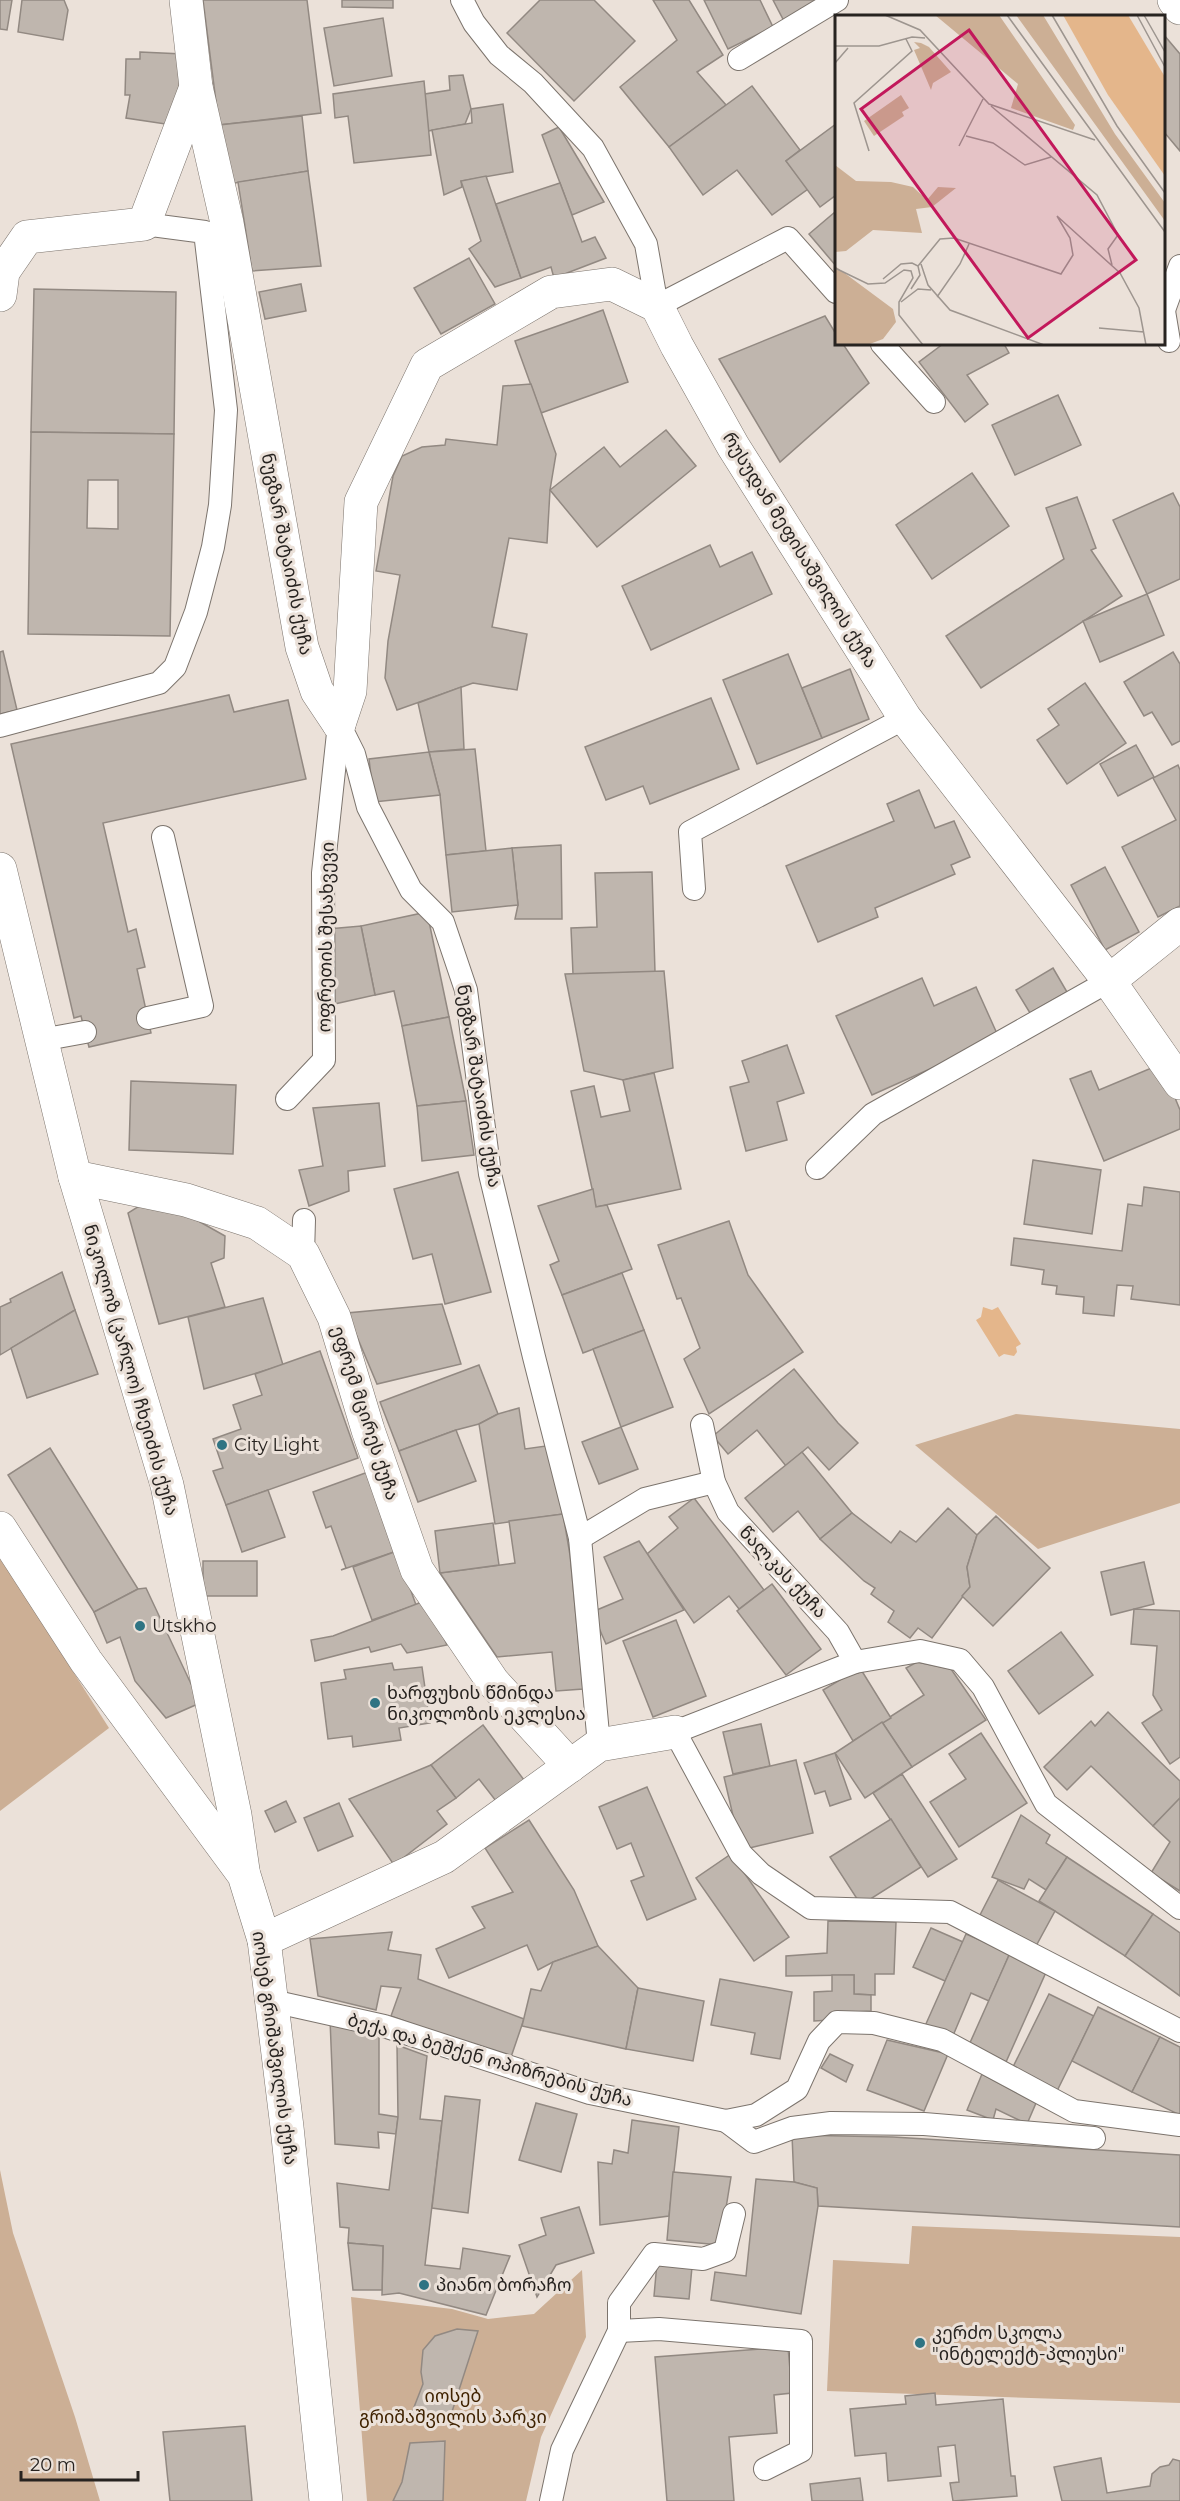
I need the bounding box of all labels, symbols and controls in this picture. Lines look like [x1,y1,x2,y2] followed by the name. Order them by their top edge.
[835,15,1165,345] inset map
[718,428,882,672] street label: რუსუდან მეფისაშვილის ქუჩა
[257,451,317,657] street label: ნუგზარ შატაიძის ქუჩა
[313,842,339,1032] street label: ოფრეთის შესახვევი
[452,983,506,1189] street label: ნუგზარ შატაიძის ქუჩა
[79,1222,183,1518] street label: ნიკოლოზ (კარლო) ჩხეიძის ქუჩა
[326,1323,404,1503] street label: ეფრემ მცირეს ქუჩა
[234,1434,320,1456] place label: City Light
[215,1438,229,1452] marker: City Light
[735,1521,831,1623] street label: წალკას ქუჩა
[152,1615,217,1637] place label: Utskho
[133,1619,147,1633] marker: Utskho
[387,1682,586,1725] place label: ხარფუხის წმინდა ნიკოლოზის ეკლესია
[368,1696,382,1710] marker: ხარფუხის წმინდა ნიკოლოზის ეკლესია
[248,1930,302,2166] street label: იოსებ გრიშაშვილის ქუჩა
[345,2009,635,2111] street label: ბექა და ბეშქენ ოპიზრების ქუჩა
[436,2274,572,2296] place label: პიანო ბორაჩო
[417,2278,431,2292] marker: პიანო ბორაჩო
[932,2322,1124,2365] place label: კერძო სკოლა "ინტელექტ-პლიუსი"
[913,2336,927,2350] marker: კერძო სკოლა "ინტელექტ-პლიუსი"
[359,2385,547,2428] park label: იოსებ გრიშაშვილის პარკი
[21,2444,138,2482] scale bar
[30,2454,76,2476] text: 20 m

